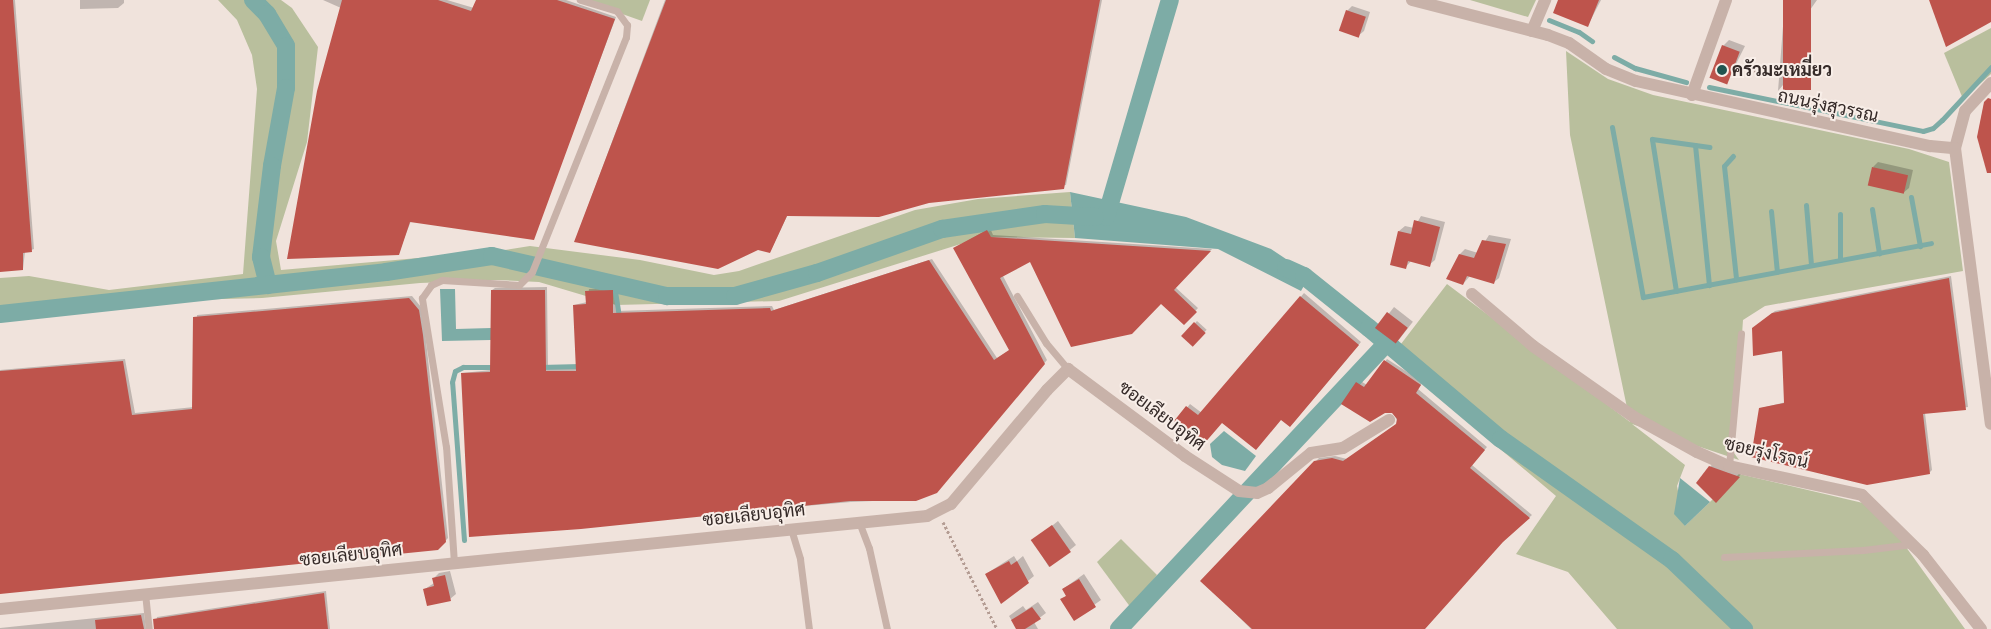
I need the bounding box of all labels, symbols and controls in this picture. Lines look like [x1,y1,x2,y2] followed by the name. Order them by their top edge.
[1732,59,1832,81] place label: ครัวมะเหมี่ยว
[1716,64,1728,76] marker: ครัวมะเหมี่ยว
[1776,85,1880,127] street label: ถนนรุ่งสุวรรณ
[1114,376,1210,456] street label: ซอยเลียบอุทิศ
[1722,433,1810,473] street label: ซอยรุ่งโรจน์
[702,499,806,531] street label: ซอยเลียบอุทิศ
[299,539,403,571] street label: ซอยเลียบอุทิศ

